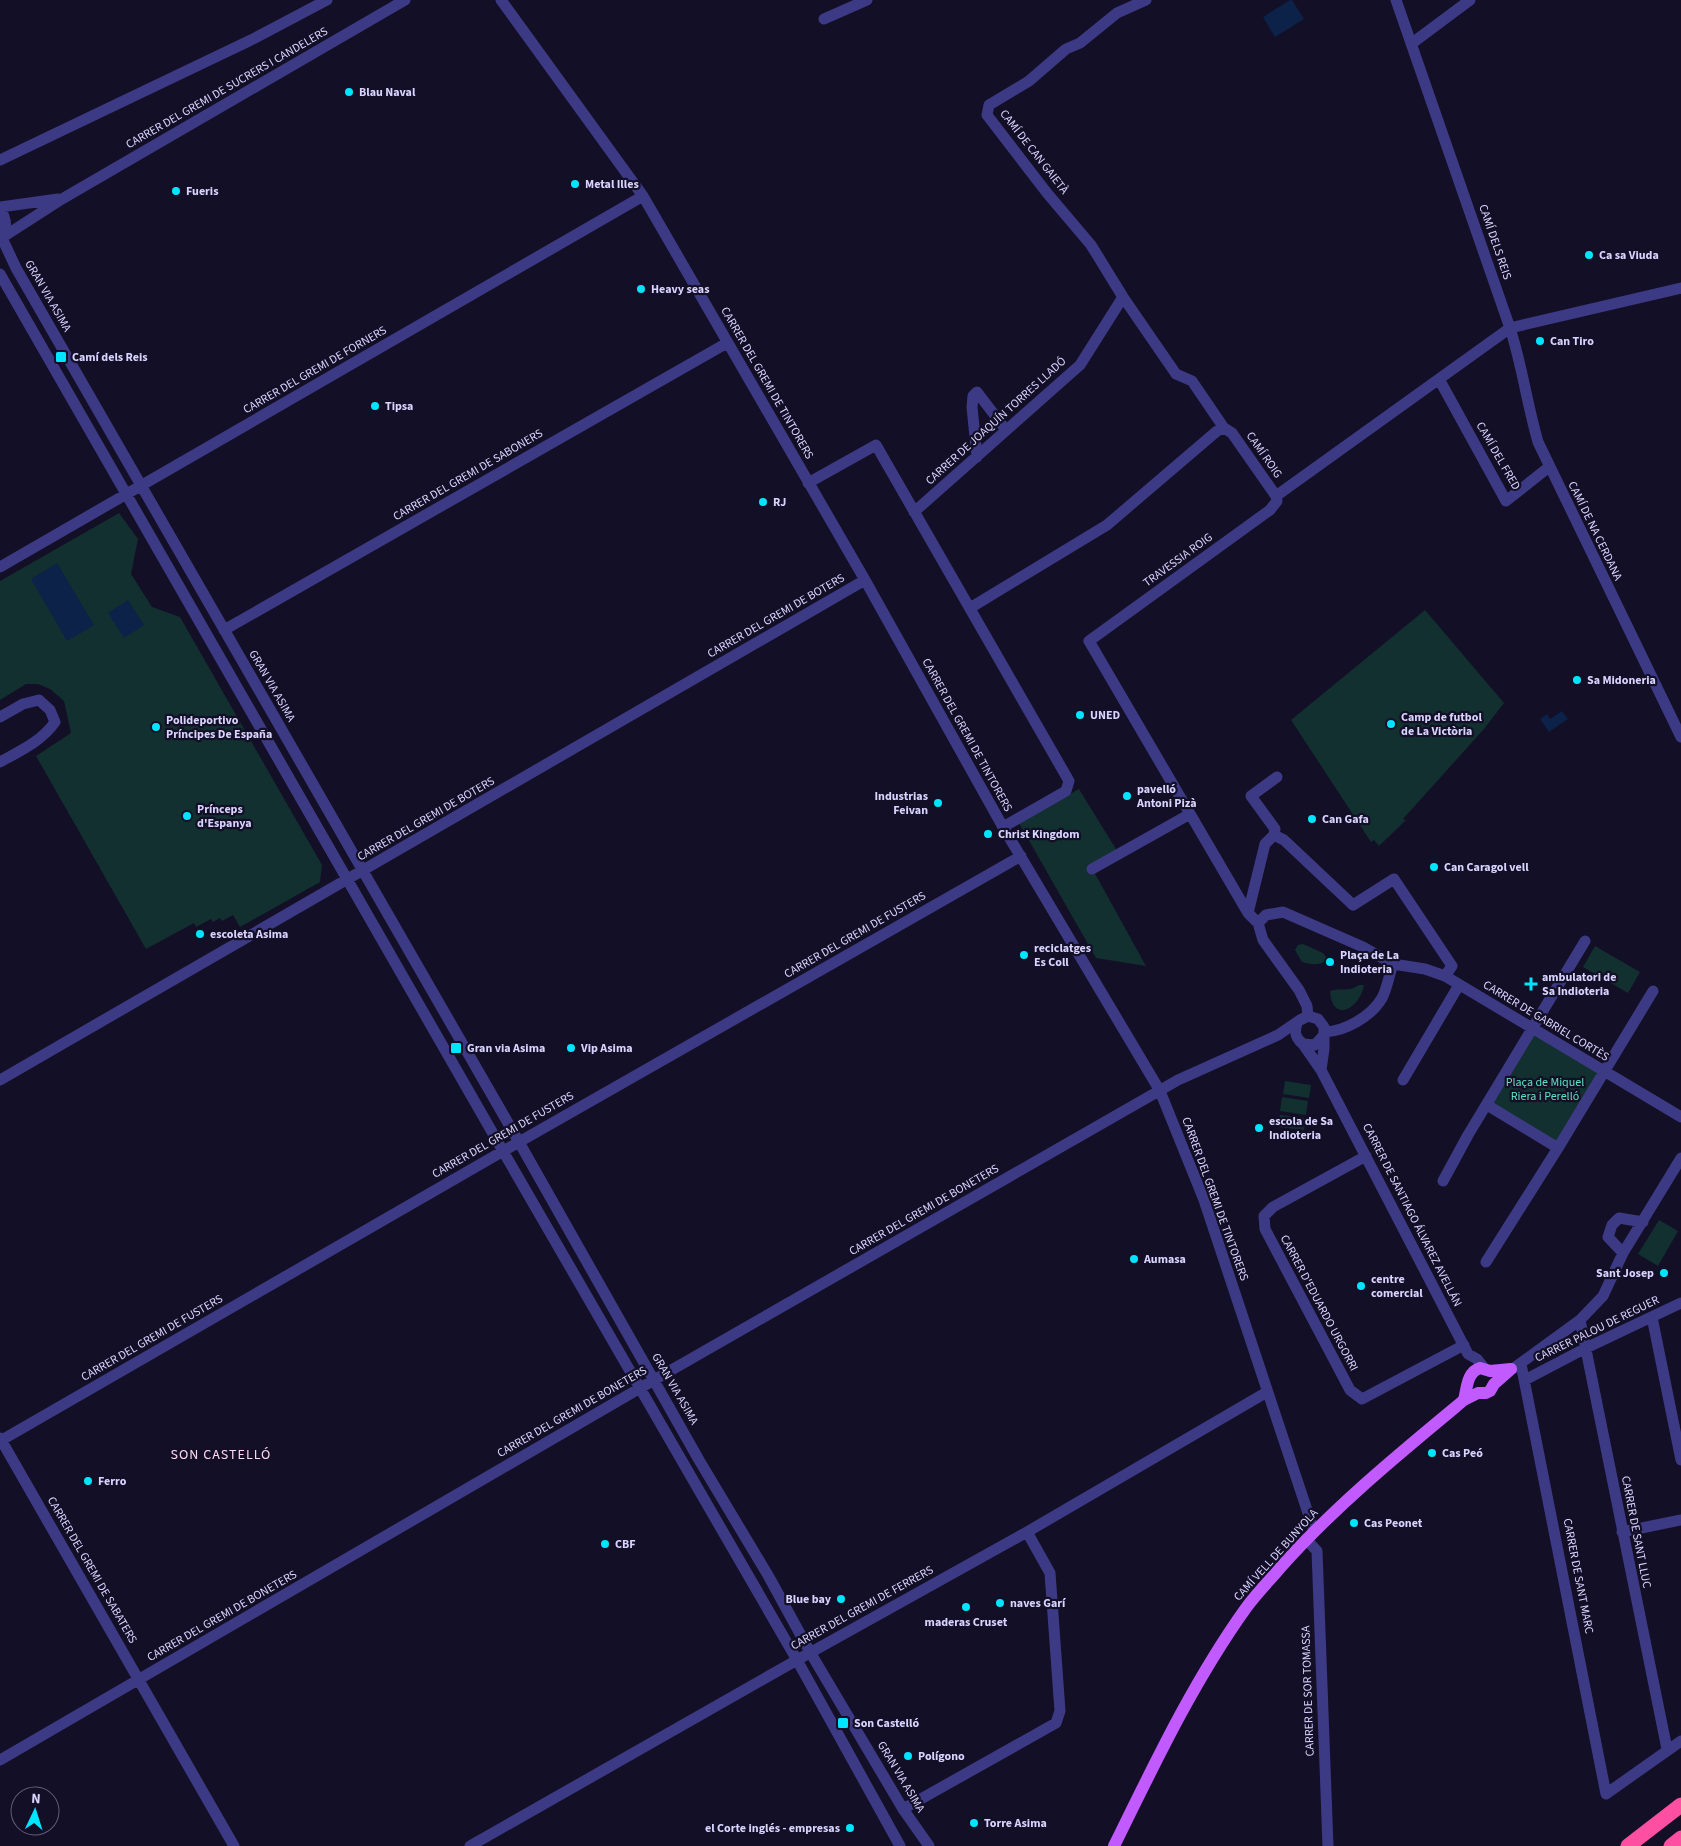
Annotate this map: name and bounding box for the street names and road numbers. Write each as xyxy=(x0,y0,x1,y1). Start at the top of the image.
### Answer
street label: CARRER DEL GREMI DE SUCRERS I CANDELERS xyxy=(123,23,331,153)
street label: CAMÍ DE CAN GAIETÀ xyxy=(996,106,1073,198)
street label: CAMÍ DELS REIS xyxy=(1474,202,1516,282)
street label: GRAN VIA ASIMA xyxy=(21,257,76,335)
street label: CARRER DEL GREMI DE TINTORERS xyxy=(716,304,818,462)
street label: CARRER DEL GREMI DE FORNERS xyxy=(240,322,390,418)
street label: CARRER DE JOAQUÍN TORRES LLADÓ xyxy=(922,353,1070,489)
street label: CAMÍ DEL FRED xyxy=(1472,419,1524,493)
street label: CARRER DEL GREMI DE SABONERS xyxy=(390,425,546,525)
street label: CAMÍ ROIG xyxy=(1242,428,1286,482)
street label: CAMÍ DE NA CERDANA xyxy=(1564,479,1627,584)
street label: TRAVESSIA ROIG xyxy=(1140,529,1216,591)
street label: CARRER DEL GREMI DE BOTERS xyxy=(704,570,848,662)
street label: GRAN VIA ASIMA xyxy=(245,647,300,725)
street label: CARRER DEL GREMI DE TINTORERS xyxy=(918,655,1016,815)
street label: CARRER DEL GREMI DE BOTERS xyxy=(354,773,498,865)
street label: CARRER DEL GREMI DE FUSTERS xyxy=(781,887,929,983)
street label: CARRER DE GABRIEL CORTÈS xyxy=(1480,977,1612,1065)
street label: CARRER DEL GREMI DE FUSTERS xyxy=(429,1087,577,1183)
street label: CARRER DEL GREMI DE TINTORERS xyxy=(1177,1115,1253,1283)
street label: CARRER DE SANTIAGO ÁLVAREZ AVELLÁN xyxy=(1358,1120,1466,1310)
street label: CARRER DEL GREMI DE BONETERS xyxy=(846,1160,1002,1260)
street label: CARRER D'EDUARDO URGORRI xyxy=(1276,1232,1362,1374)
street label: CARRER DEL GREMI DE FUSTERS xyxy=(78,1290,226,1386)
street label: CARRER PALOU DE REGUER xyxy=(1532,1291,1662,1367)
street label: GRAN VIA ASIMA xyxy=(648,1350,703,1428)
street label: CARRER DEL GREMI DE BONETERS xyxy=(494,1362,650,1462)
street label: CARRER DE SANT LLUC xyxy=(1617,1474,1655,1590)
street label: CARRER DEL GREMI DE SABATERS xyxy=(43,1493,141,1647)
street label: CAMÍ VELL DE BUNYOLA xyxy=(1230,1505,1322,1605)
street label: CARRER DE SANT MARC xyxy=(1558,1517,1598,1635)
street label: CARRER DEL GREMI DE FERRERS xyxy=(788,1562,936,1654)
street label: CARRER DEL GREMI DE BONETERS xyxy=(144,1566,300,1666)
street label: CARRER DE SOR TOMASSA xyxy=(1297,1625,1319,1757)
street label: GRAN VIA ASIMA xyxy=(873,1738,929,1816)

